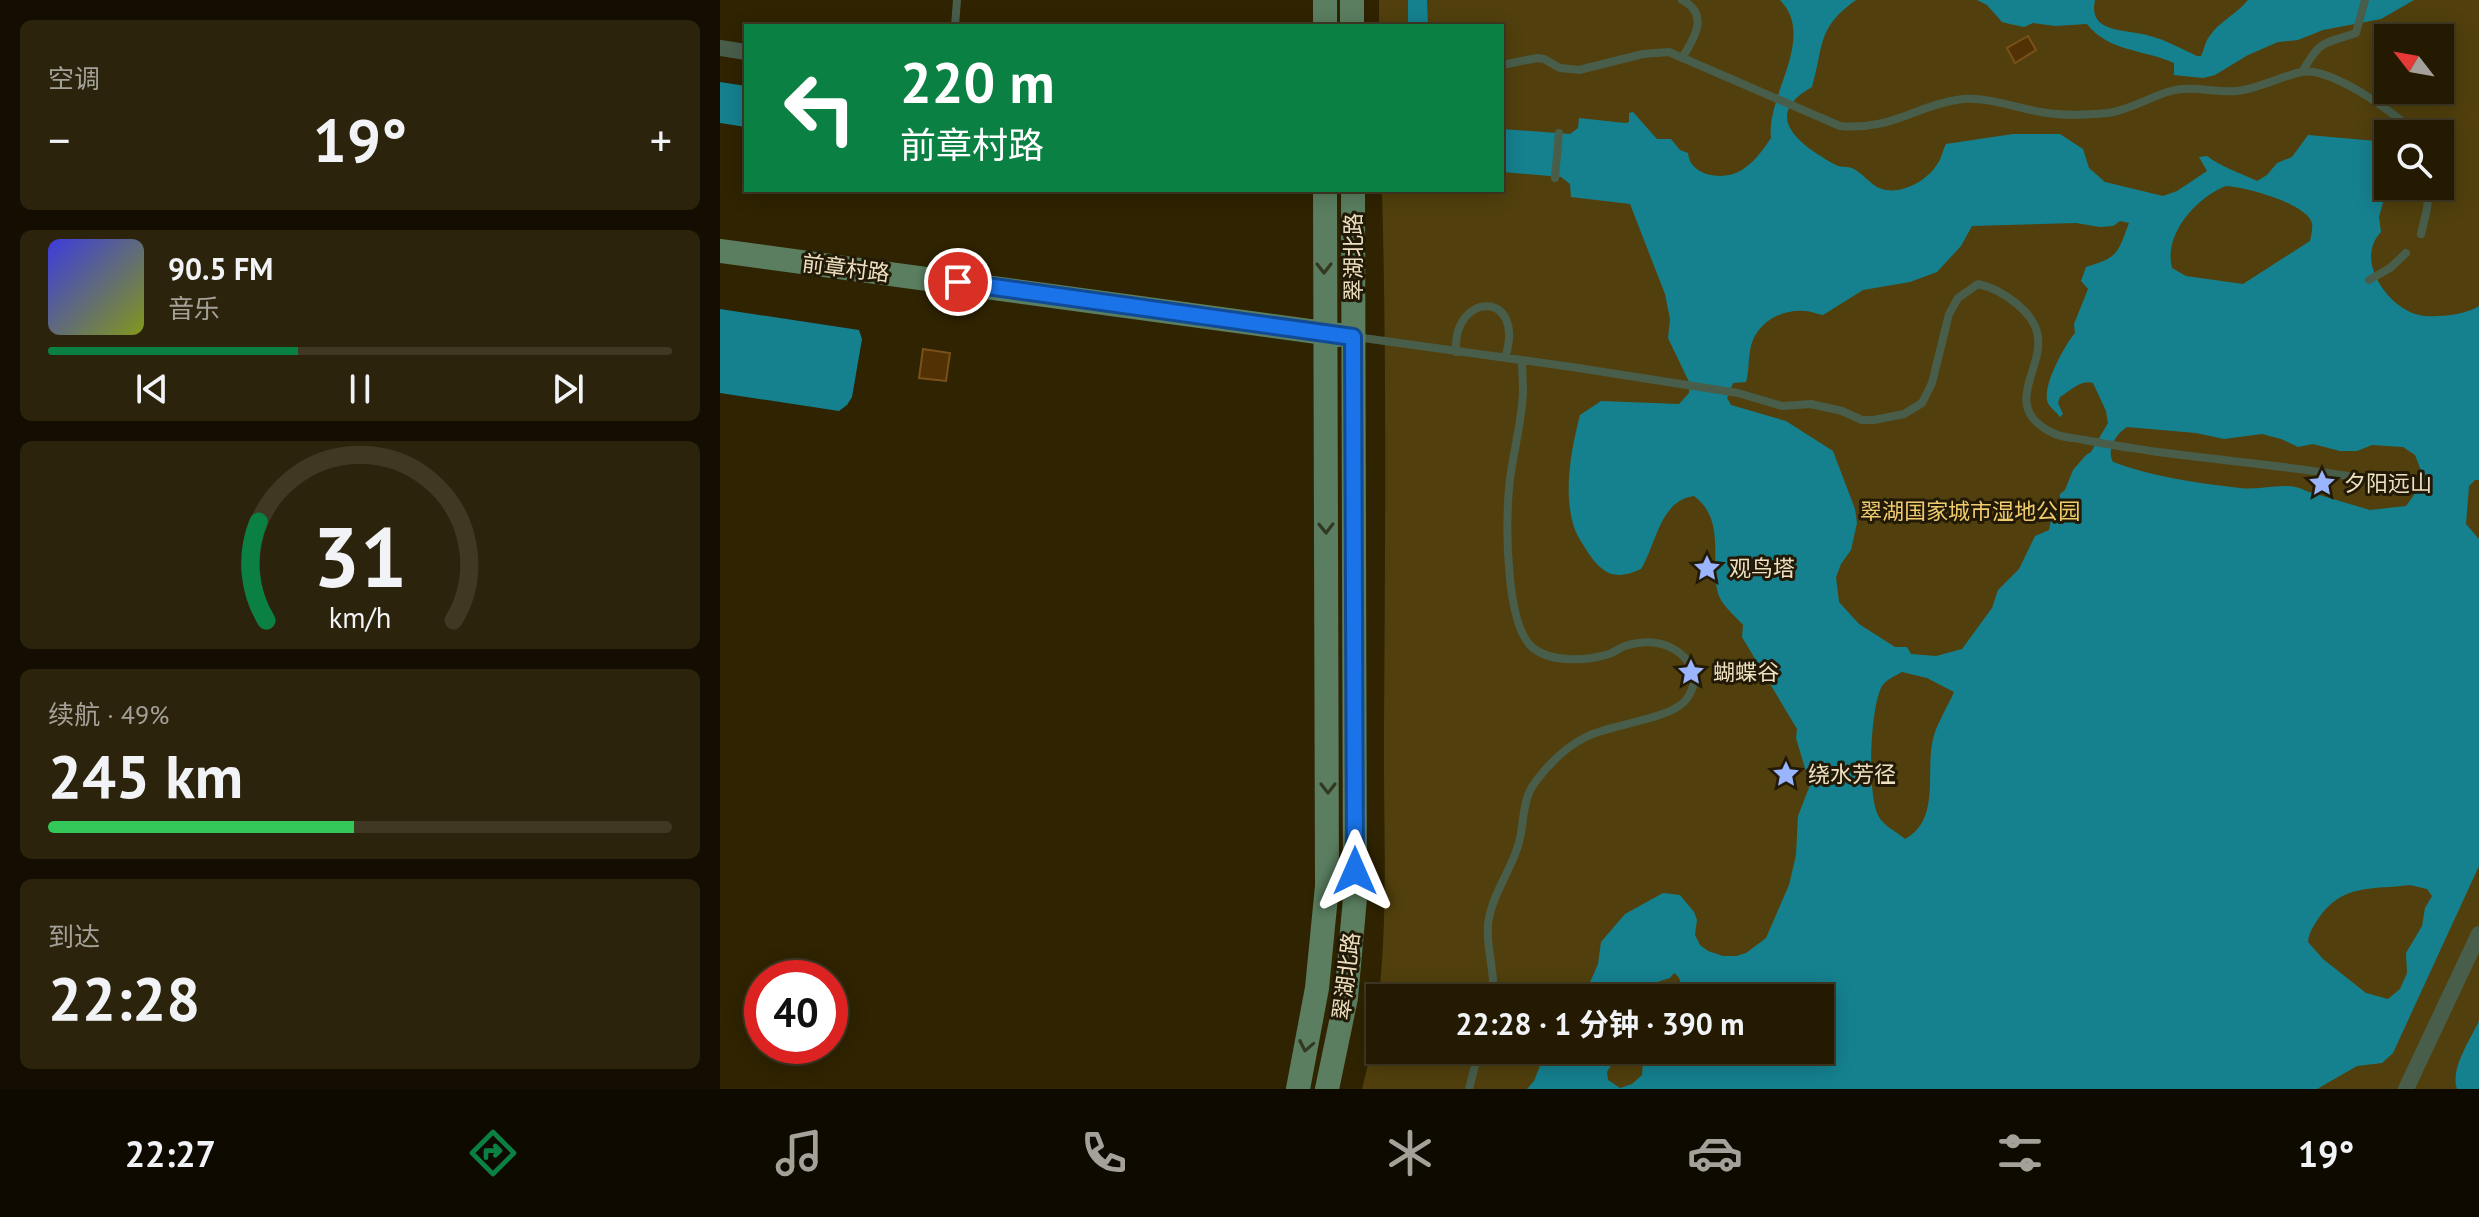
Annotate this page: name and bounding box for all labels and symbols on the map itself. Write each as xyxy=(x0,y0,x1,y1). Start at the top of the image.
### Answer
north arrow xyxy=(2374,24,2454,104)
street label: 翠湖北路 xyxy=(1339,213,1367,301)
pin xyxy=(924,248,992,316)
street label: 前章村路 xyxy=(801,249,891,287)
one-way arrow xyxy=(1316,262,1333,275)
place icon: 夕阳远山 xyxy=(2307,468,2337,498)
place label: 夕阳远山 xyxy=(2344,469,2432,497)
park label: 翠湖国家城市湿地公园 xyxy=(1860,497,2080,525)
one-way arrow xyxy=(1318,522,1335,535)
place icon: 观鸟塔 xyxy=(1692,553,1722,583)
place label: 观鸟塔 xyxy=(1729,554,1795,582)
place icon: 蝴蝶谷 xyxy=(1676,657,1706,687)
place label: 蝴蝶谷 xyxy=(1713,658,1779,686)
place icon: 绕水芳径 xyxy=(1771,759,1801,789)
place label: 绕水芳径 xyxy=(1808,760,1896,788)
one-way arrow xyxy=(1319,782,1337,795)
position arrow xyxy=(1313,829,1397,913)
street label: 翠湖北路 xyxy=(1327,931,1365,1021)
speed limit sign: 40 xyxy=(744,960,848,1064)
one-way arrow xyxy=(1299,1040,1316,1053)

